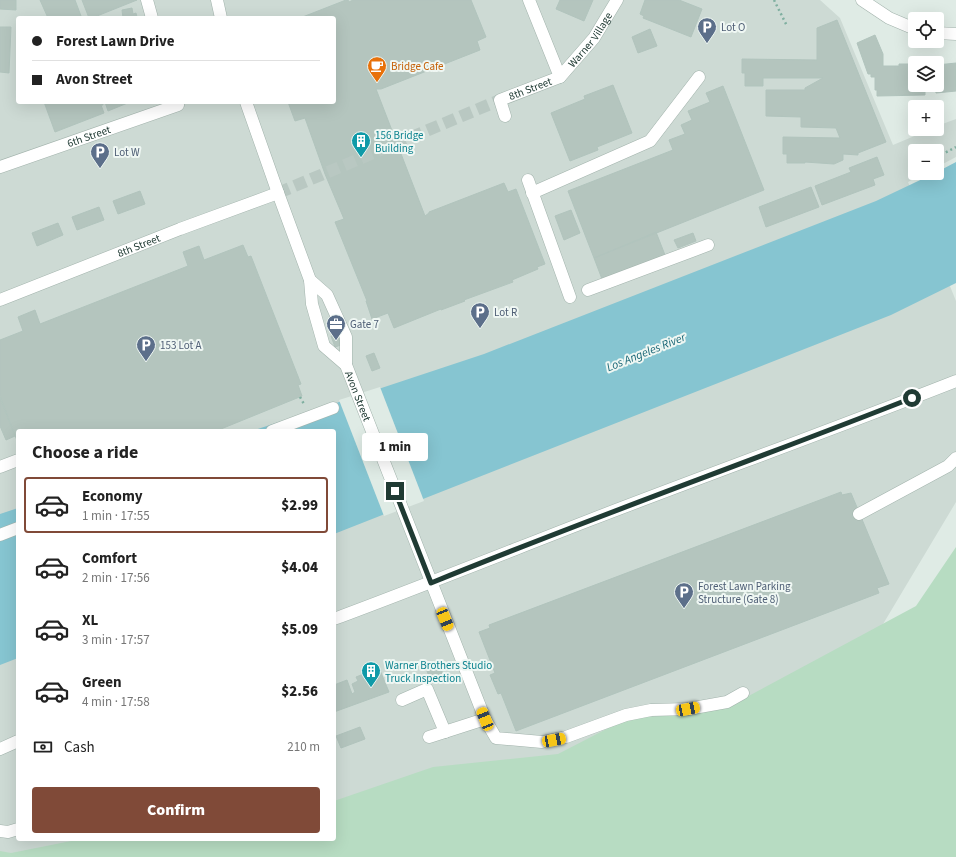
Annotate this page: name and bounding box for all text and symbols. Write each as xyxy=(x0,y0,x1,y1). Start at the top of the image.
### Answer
street label: Warner Village xyxy=(565,9,616,71)
map controls xyxy=(908,12,944,180)
button: locate xyxy=(908,12,944,48)
parking icon: Lot O xyxy=(696,16,718,44)
place label: Lot O xyxy=(721,20,745,35)
text: Forest Lawn Drive xyxy=(56,31,175,52)
cafe icon: Bridge Cafe xyxy=(366,55,388,83)
button: layers xyxy=(908,56,944,92)
place label: Bridge Cafe xyxy=(391,59,444,74)
text: Avon Street xyxy=(56,69,133,90)
street label: 8th Street xyxy=(507,74,554,104)
button: + xyxy=(908,100,944,136)
street label: 6th Street xyxy=(65,122,113,151)
place label: 156 Bridge Building xyxy=(375,128,424,156)
building icon: 156 Bridge Building xyxy=(350,130,372,158)
parking icon: Lot W xyxy=(89,141,111,169)
button: − xyxy=(908,144,944,180)
place label: Lot W xyxy=(114,145,140,160)
street label: 8th Street xyxy=(115,230,163,261)
parking icon: Lot R xyxy=(469,301,491,329)
place label: Lot R xyxy=(494,305,517,320)
office icon: Gate 7 xyxy=(325,313,347,341)
place label: Gate 7 xyxy=(350,317,379,332)
water label: Los Angeles River xyxy=(604,329,689,376)
parking icon: 153 Lot A xyxy=(135,334,157,362)
place label: 153 Lot A xyxy=(160,338,202,353)
street label: Avon Street xyxy=(341,369,374,424)
route start xyxy=(903,389,921,407)
callout: 1 min xyxy=(362,433,428,461)
text: 1 min xyxy=(379,438,411,456)
text: Choose a ride xyxy=(32,440,138,465)
route end xyxy=(386,482,404,500)
text: Economy xyxy=(82,486,143,507)
icon: car xyxy=(34,487,70,523)
text: $2.99 xyxy=(281,495,318,516)
text: 1 min · 17:55 xyxy=(82,507,150,525)
text: Comfort xyxy=(82,548,137,569)
icon: car xyxy=(34,549,70,585)
text: $4.04 xyxy=(281,557,318,578)
text: 2 min · 17:56 xyxy=(82,569,150,587)
place label: Forest Lawn Parking Structure (Gate 8) xyxy=(698,579,791,607)
parking icon: Forest Lawn Parking Structure (Gate 8) xyxy=(673,581,695,609)
car xyxy=(435,606,455,632)
text: XL xyxy=(82,610,98,631)
icon: car xyxy=(34,611,70,647)
text: $5.09 xyxy=(281,619,318,640)
text: 3 min · 17:57 xyxy=(82,631,150,649)
place label: Warner Brothers Studio Truck Inspection xyxy=(385,658,492,686)
building icon: Warner Brothers Studio Truck Inspection xyxy=(360,660,382,688)
text: Green xyxy=(82,672,122,693)
icon: car xyxy=(34,673,70,709)
text: $2.56 xyxy=(281,681,318,702)
text: 4 min · 17:58 xyxy=(82,693,150,711)
car xyxy=(675,701,701,717)
car xyxy=(475,706,495,732)
car xyxy=(541,732,567,748)
icon: cash xyxy=(32,736,54,758)
text: Cash xyxy=(64,737,95,758)
text: 210 m xyxy=(287,738,320,756)
button: Confirm xyxy=(32,787,320,833)

